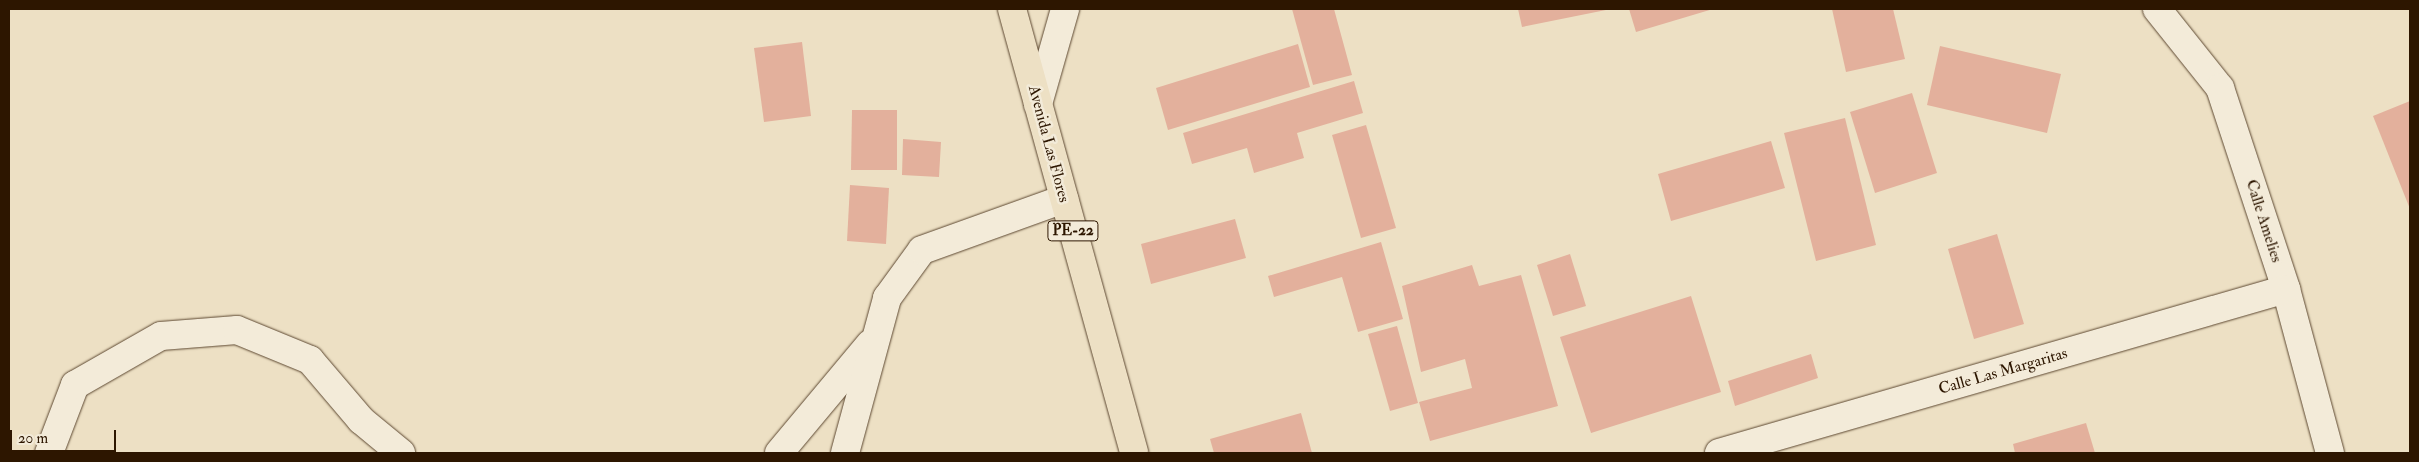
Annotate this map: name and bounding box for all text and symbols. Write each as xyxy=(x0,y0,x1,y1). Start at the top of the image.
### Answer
street label: Avenida Las Flores xyxy=(1024,83,1074,205)
street label: Calle Amelies xyxy=(2242,177,2286,265)
road number: PE-22 xyxy=(1047,218,1099,244)
street label: Calle Las Margaritas xyxy=(1936,343,2070,399)
scale bar xyxy=(12,420,119,452)
text: 20 m xyxy=(18,429,48,448)

